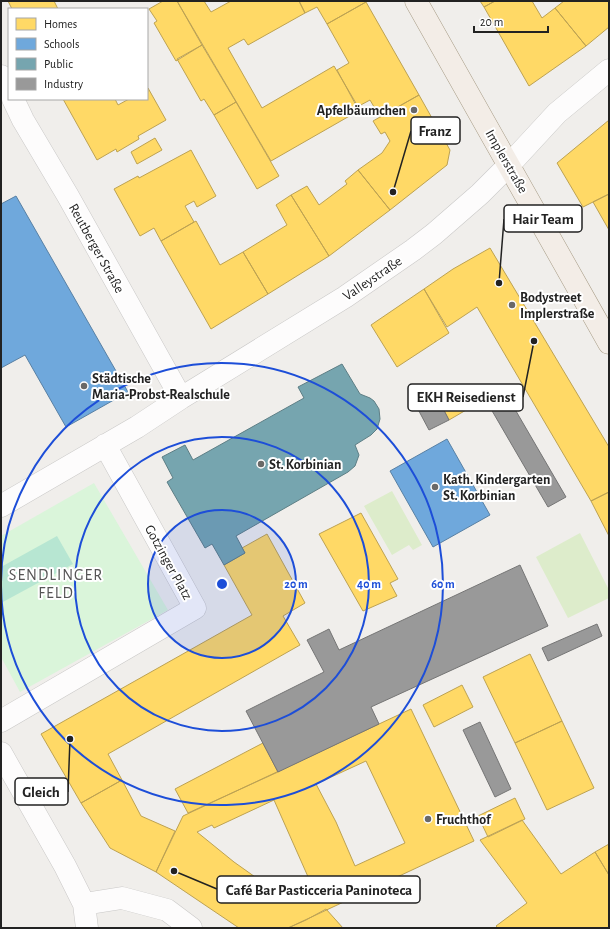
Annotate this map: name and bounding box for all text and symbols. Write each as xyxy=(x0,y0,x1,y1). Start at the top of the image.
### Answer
legend xyxy=(8,8,148,100)
scale bar xyxy=(474,8,548,34)
text: 20 m xyxy=(480,16,503,28)
text: Homes xyxy=(44,18,77,30)
text: Schools xyxy=(44,38,79,50)
text: Public xyxy=(44,58,73,70)
text: Industry xyxy=(44,78,83,91)
place label: Apfelbäumchen xyxy=(317,104,406,118)
marker: Apfelbäumchen xyxy=(409,105,419,115)
callout: Franz xyxy=(411,117,460,144)
text: Franz xyxy=(419,124,451,139)
street label: Implerstraße xyxy=(482,127,530,196)
street label: Reutberger Straße xyxy=(66,201,126,296)
callout: Hair Team xyxy=(504,205,582,232)
text: Hair Team xyxy=(512,212,574,227)
street label: Valleystraße xyxy=(341,254,405,304)
place label: Bodystreet Implerstraße xyxy=(520,291,595,321)
marker: Bodystreet Implerstraße xyxy=(507,300,517,310)
place label: Städtische Maria-Probst-Realschule xyxy=(92,372,230,402)
marker: Städtische Maria-Probst-Realschule xyxy=(79,381,89,391)
callout: EKH Reisedienst xyxy=(408,384,523,411)
text: EKH Reisedienst xyxy=(417,390,515,405)
place label: St. Korbinian xyxy=(269,458,341,472)
marker: St. Korbinian xyxy=(256,459,266,469)
place label: Kath. Kindergarten St. Korbinian xyxy=(443,473,550,503)
marker: Kath. Kindergarten St. Korbinian xyxy=(430,482,440,492)
street label: Gotzinger Platz xyxy=(142,523,195,603)
district label: SENDLINGER FELD xyxy=(9,567,103,601)
centre of rings xyxy=(215,577,229,591)
text: 20 m xyxy=(284,578,308,590)
text: 40 m xyxy=(357,578,381,590)
text: 60 m xyxy=(431,578,455,590)
callout: Gleich xyxy=(15,778,68,805)
text: Gleich xyxy=(22,785,60,800)
place label: Fruchthof xyxy=(436,813,492,827)
marker: Fruchthof xyxy=(423,814,433,824)
callout: Café Bar Pasticceria Paninoteca xyxy=(217,876,420,903)
text: Café Bar Pasticceria Paninoteca xyxy=(226,883,412,898)

